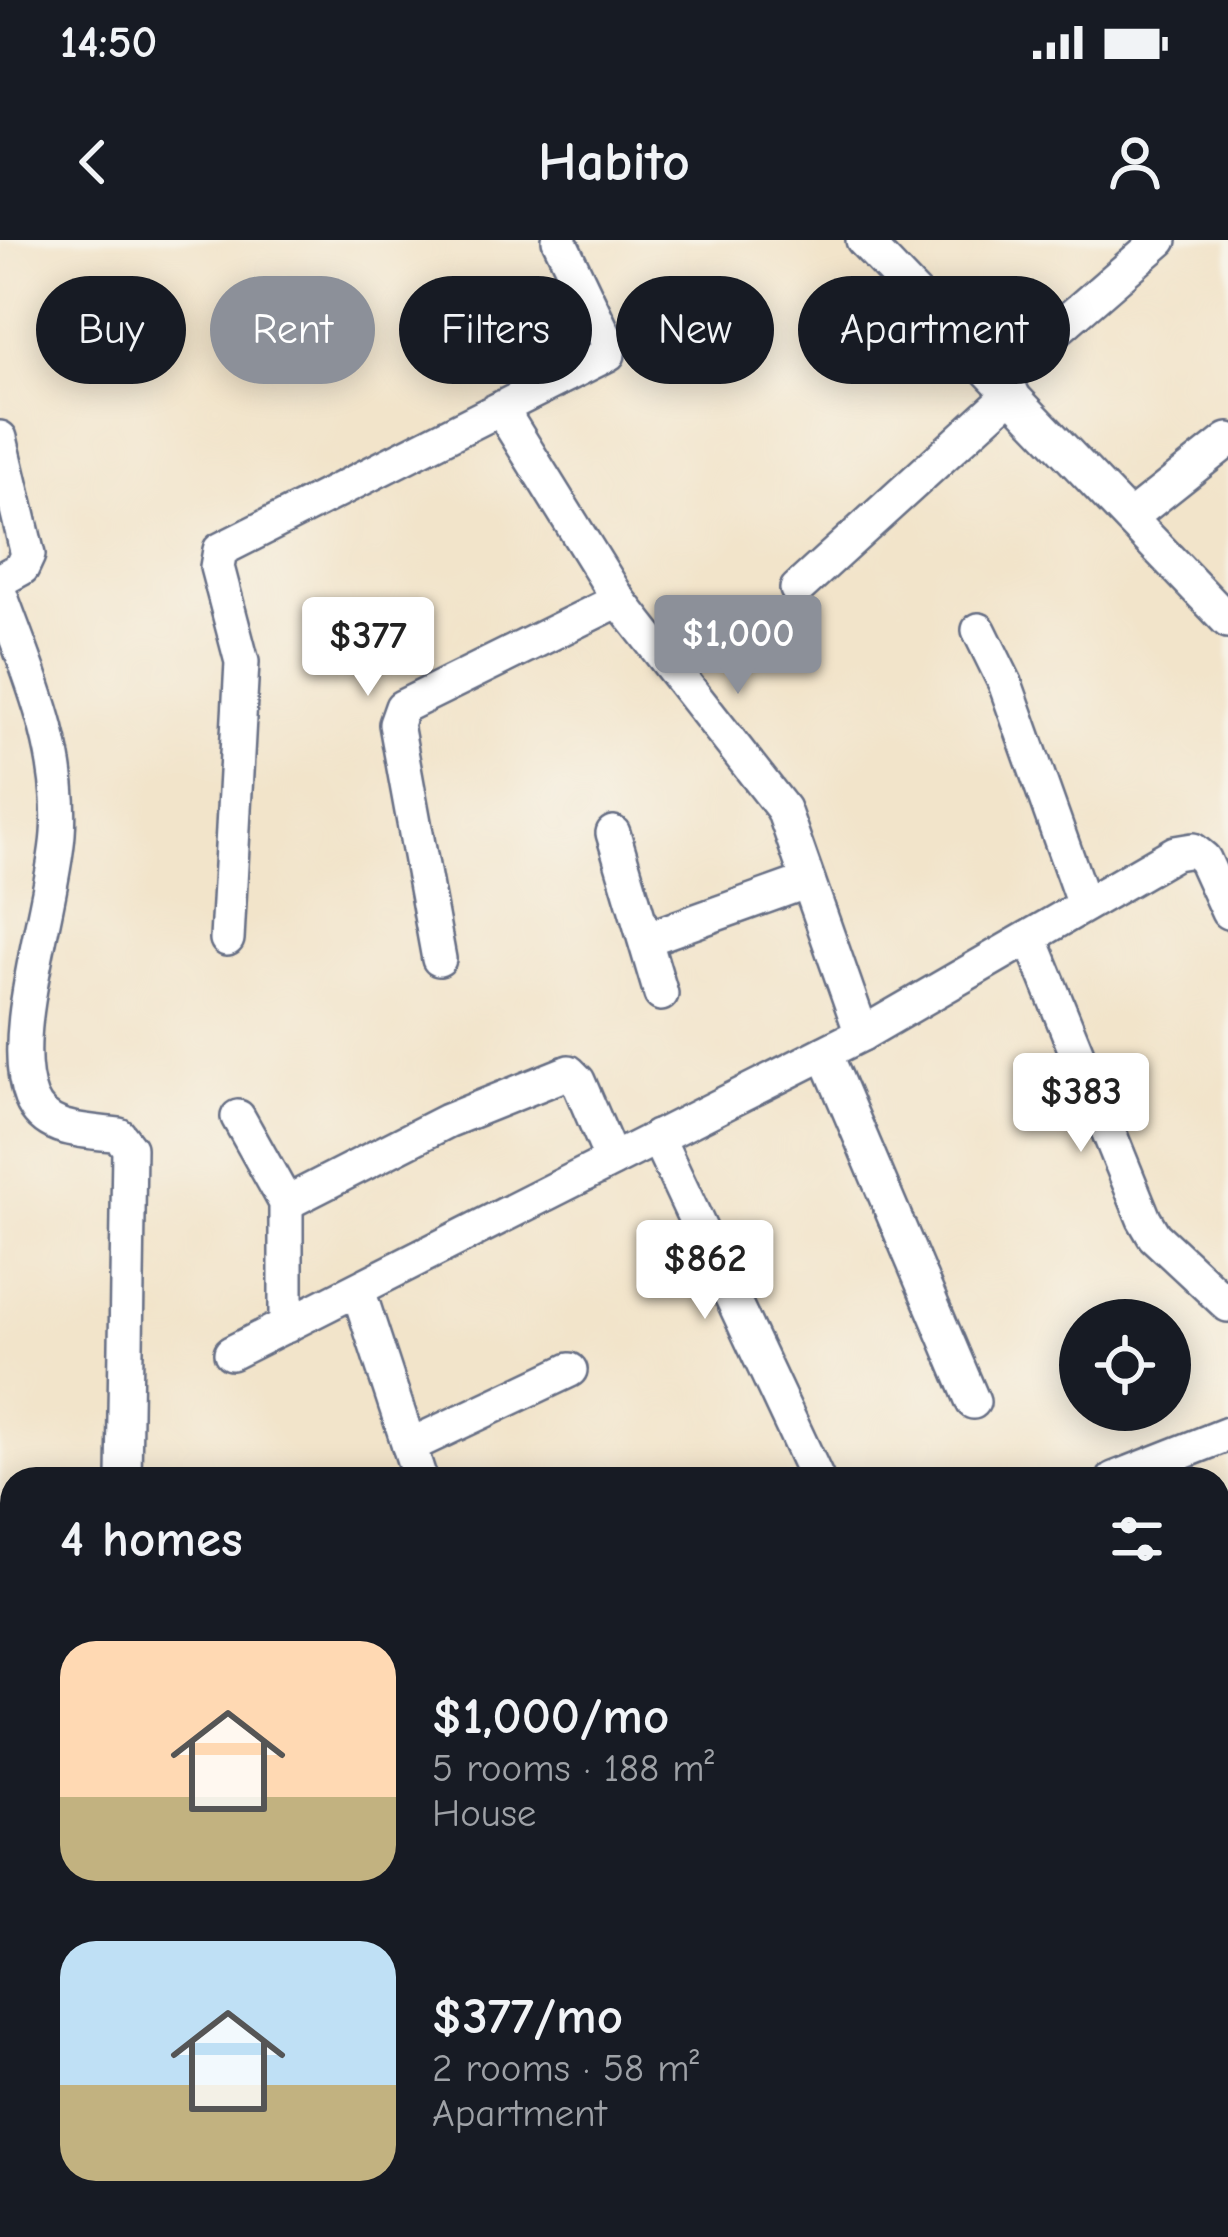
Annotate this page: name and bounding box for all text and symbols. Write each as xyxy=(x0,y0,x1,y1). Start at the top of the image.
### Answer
text: 14:50 xyxy=(60,16,157,68)
icon: back xyxy=(60,129,126,195)
icon: person xyxy=(1102,129,1168,195)
text: Habito xyxy=(538,131,690,194)
chip: Buy xyxy=(36,276,186,384)
chip: Rent xyxy=(210,276,375,384)
chip: Filters xyxy=(399,276,592,384)
chip: New xyxy=(616,276,774,384)
chip: Apartment xyxy=(798,276,1070,384)
pin: $1,000 xyxy=(640,595,836,697)
pin: $377 xyxy=(297,597,439,699)
text: $1,000 xyxy=(681,611,795,656)
text: $377 xyxy=(329,613,407,658)
pin: $383 xyxy=(1010,1053,1152,1155)
text: $383 xyxy=(1040,1069,1122,1114)
pin: $862 xyxy=(634,1220,776,1322)
text: $862 xyxy=(663,1236,747,1281)
map controls xyxy=(1059,1299,1191,1431)
button: locate xyxy=(1059,1299,1191,1431)
icon: filters xyxy=(1104,1506,1170,1572)
text: 4 homes xyxy=(60,1510,243,1569)
text: $1,000/mo xyxy=(432,1687,669,1746)
icon: home xyxy=(156,1689,300,1833)
text: 5 rooms · 188 m² xyxy=(432,1746,714,1791)
text: House xyxy=(432,1791,536,1836)
text: $377/mo xyxy=(432,1987,623,2046)
icon: home xyxy=(156,1989,300,2133)
text: 2 rooms · 58 m² xyxy=(432,2046,699,2091)
text: Apartment xyxy=(432,2091,607,2136)

